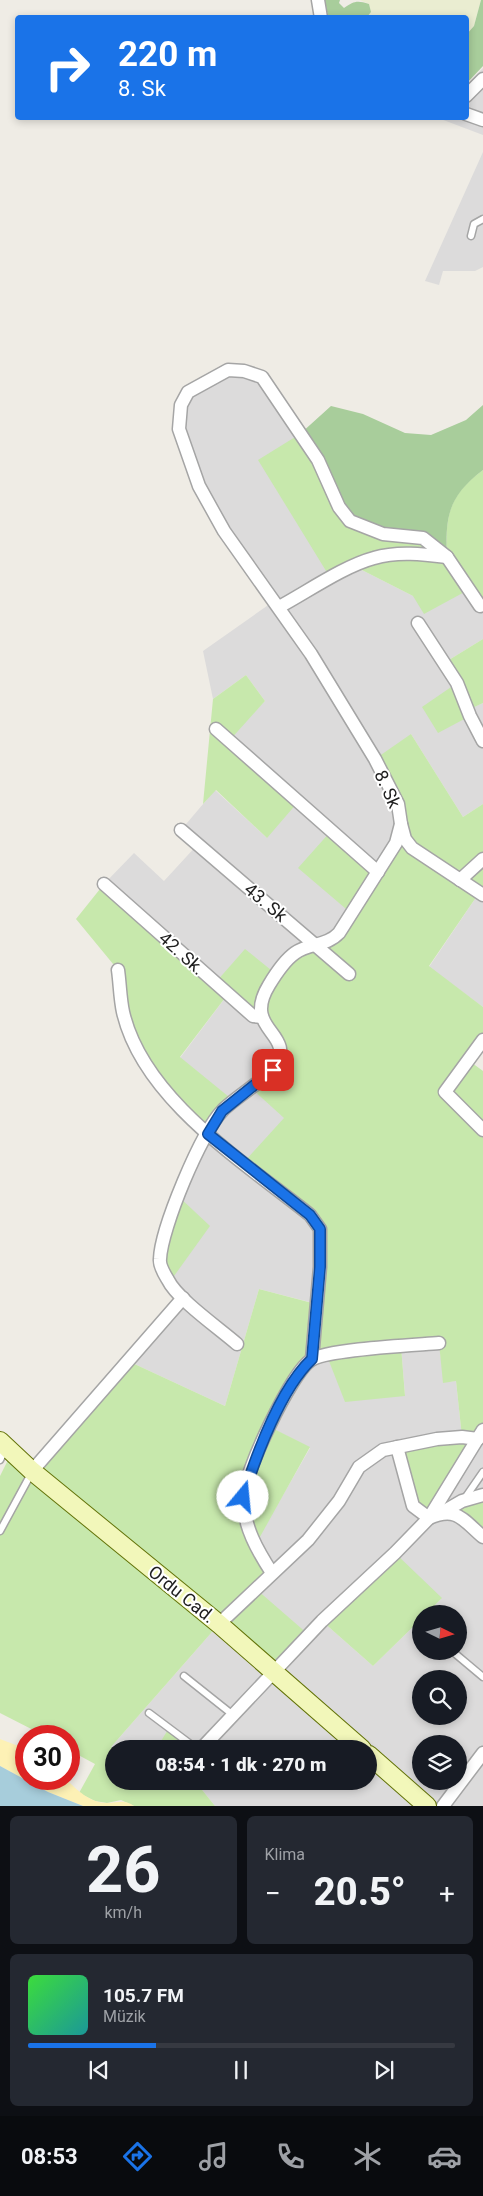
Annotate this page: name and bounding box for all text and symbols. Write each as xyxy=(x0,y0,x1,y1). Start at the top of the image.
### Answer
text: 220 m xyxy=(118,34,217,75)
icon: right xyxy=(35,35,100,100)
text: 8. Sk xyxy=(118,76,166,101)
street label: 8. Sk xyxy=(370,767,406,812)
street label: 43. Sk xyxy=(240,878,292,926)
street label: 42. Sk. xyxy=(155,927,209,979)
pin xyxy=(252,1049,294,1091)
icon: arrive xyxy=(259,1056,287,1084)
position arrow xyxy=(216,1470,268,1522)
street label: Ordu Cad. xyxy=(145,1561,219,1627)
north arrow xyxy=(412,1605,468,1660)
map controls xyxy=(412,1605,467,1790)
button: search xyxy=(412,1670,467,1725)
speed limit sign: 30 xyxy=(15,1725,80,1790)
button: layers xyxy=(412,1735,467,1790)
text: 08:54 · 1 dk · 270 m xyxy=(156,1753,326,1776)
text: 26 xyxy=(86,1832,161,1908)
text: Klima xyxy=(265,1845,305,1864)
text: 20.5° xyxy=(314,1870,406,1914)
text: − xyxy=(265,1877,281,1910)
text: + xyxy=(439,1877,455,1910)
text: km/h xyxy=(104,1903,142,1922)
text: 105.7 FM xyxy=(103,1984,184,2007)
text: Müzik xyxy=(103,2007,146,2026)
icon: previous xyxy=(85,2056,113,2084)
icon: pause xyxy=(227,2056,255,2084)
icon: next xyxy=(370,2056,398,2084)
icon: directions xyxy=(120,2139,155,2174)
icon: music xyxy=(196,2139,231,2174)
icon: phone xyxy=(273,2139,308,2174)
icon: climate xyxy=(350,2139,385,2174)
icon: car xyxy=(427,2139,462,2174)
text: 08:53 xyxy=(21,2144,78,2169)

